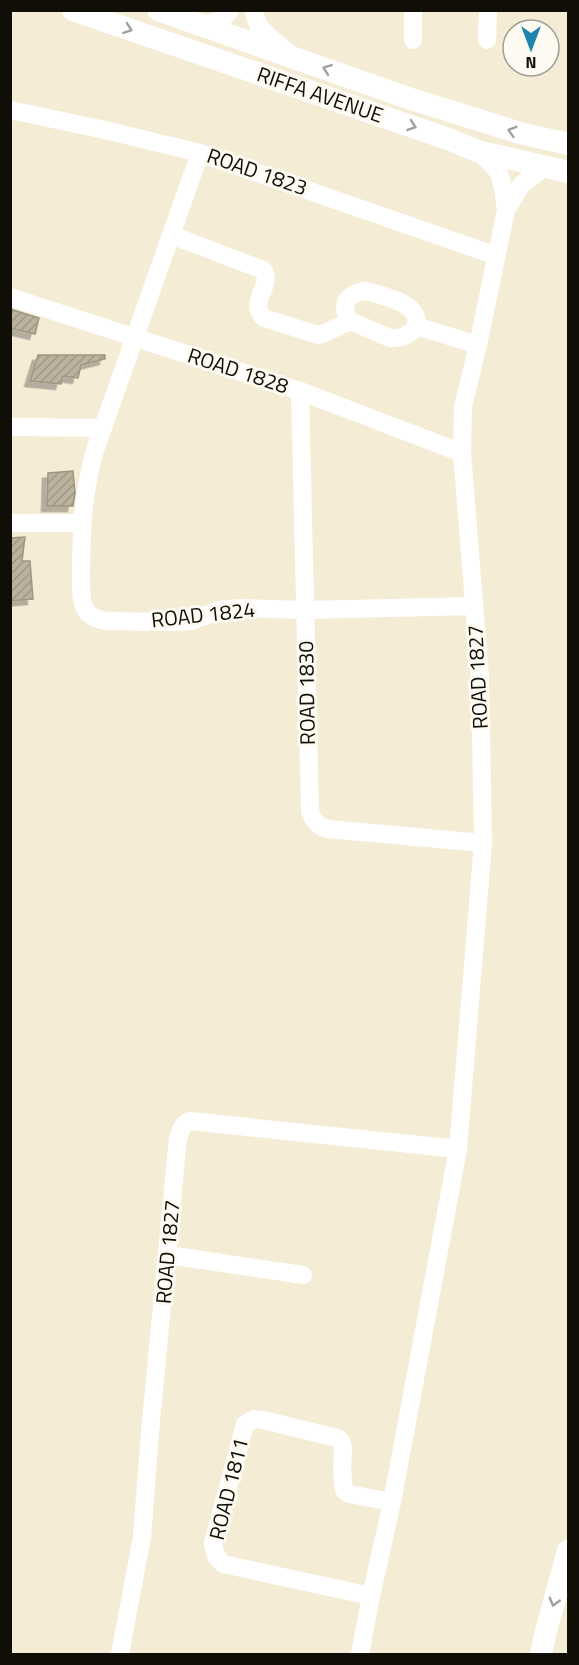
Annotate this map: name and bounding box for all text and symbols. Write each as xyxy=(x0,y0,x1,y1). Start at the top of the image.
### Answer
north arrow xyxy=(501,18,561,78)
one-way arrow xyxy=(122,22,133,35)
text: N xyxy=(525,51,537,75)
street label: RIFFA AVENUE xyxy=(253,57,388,131)
one-way arrow xyxy=(322,64,333,76)
one-way arrow xyxy=(406,119,417,132)
one-way arrow xyxy=(507,126,518,138)
street label: ROAD 1823 xyxy=(203,139,312,203)
street label: ROAD 1828 xyxy=(184,339,293,401)
street label: ROAD 1824 xyxy=(149,593,256,635)
street label: ROAD 1827 xyxy=(458,624,496,730)
street label: ROAD 1830 xyxy=(289,641,323,745)
street label: ROAD 1827 xyxy=(147,1199,187,1305)
street label: ROAD 1811 xyxy=(200,1434,256,1543)
one-way arrow xyxy=(549,1596,561,1607)

